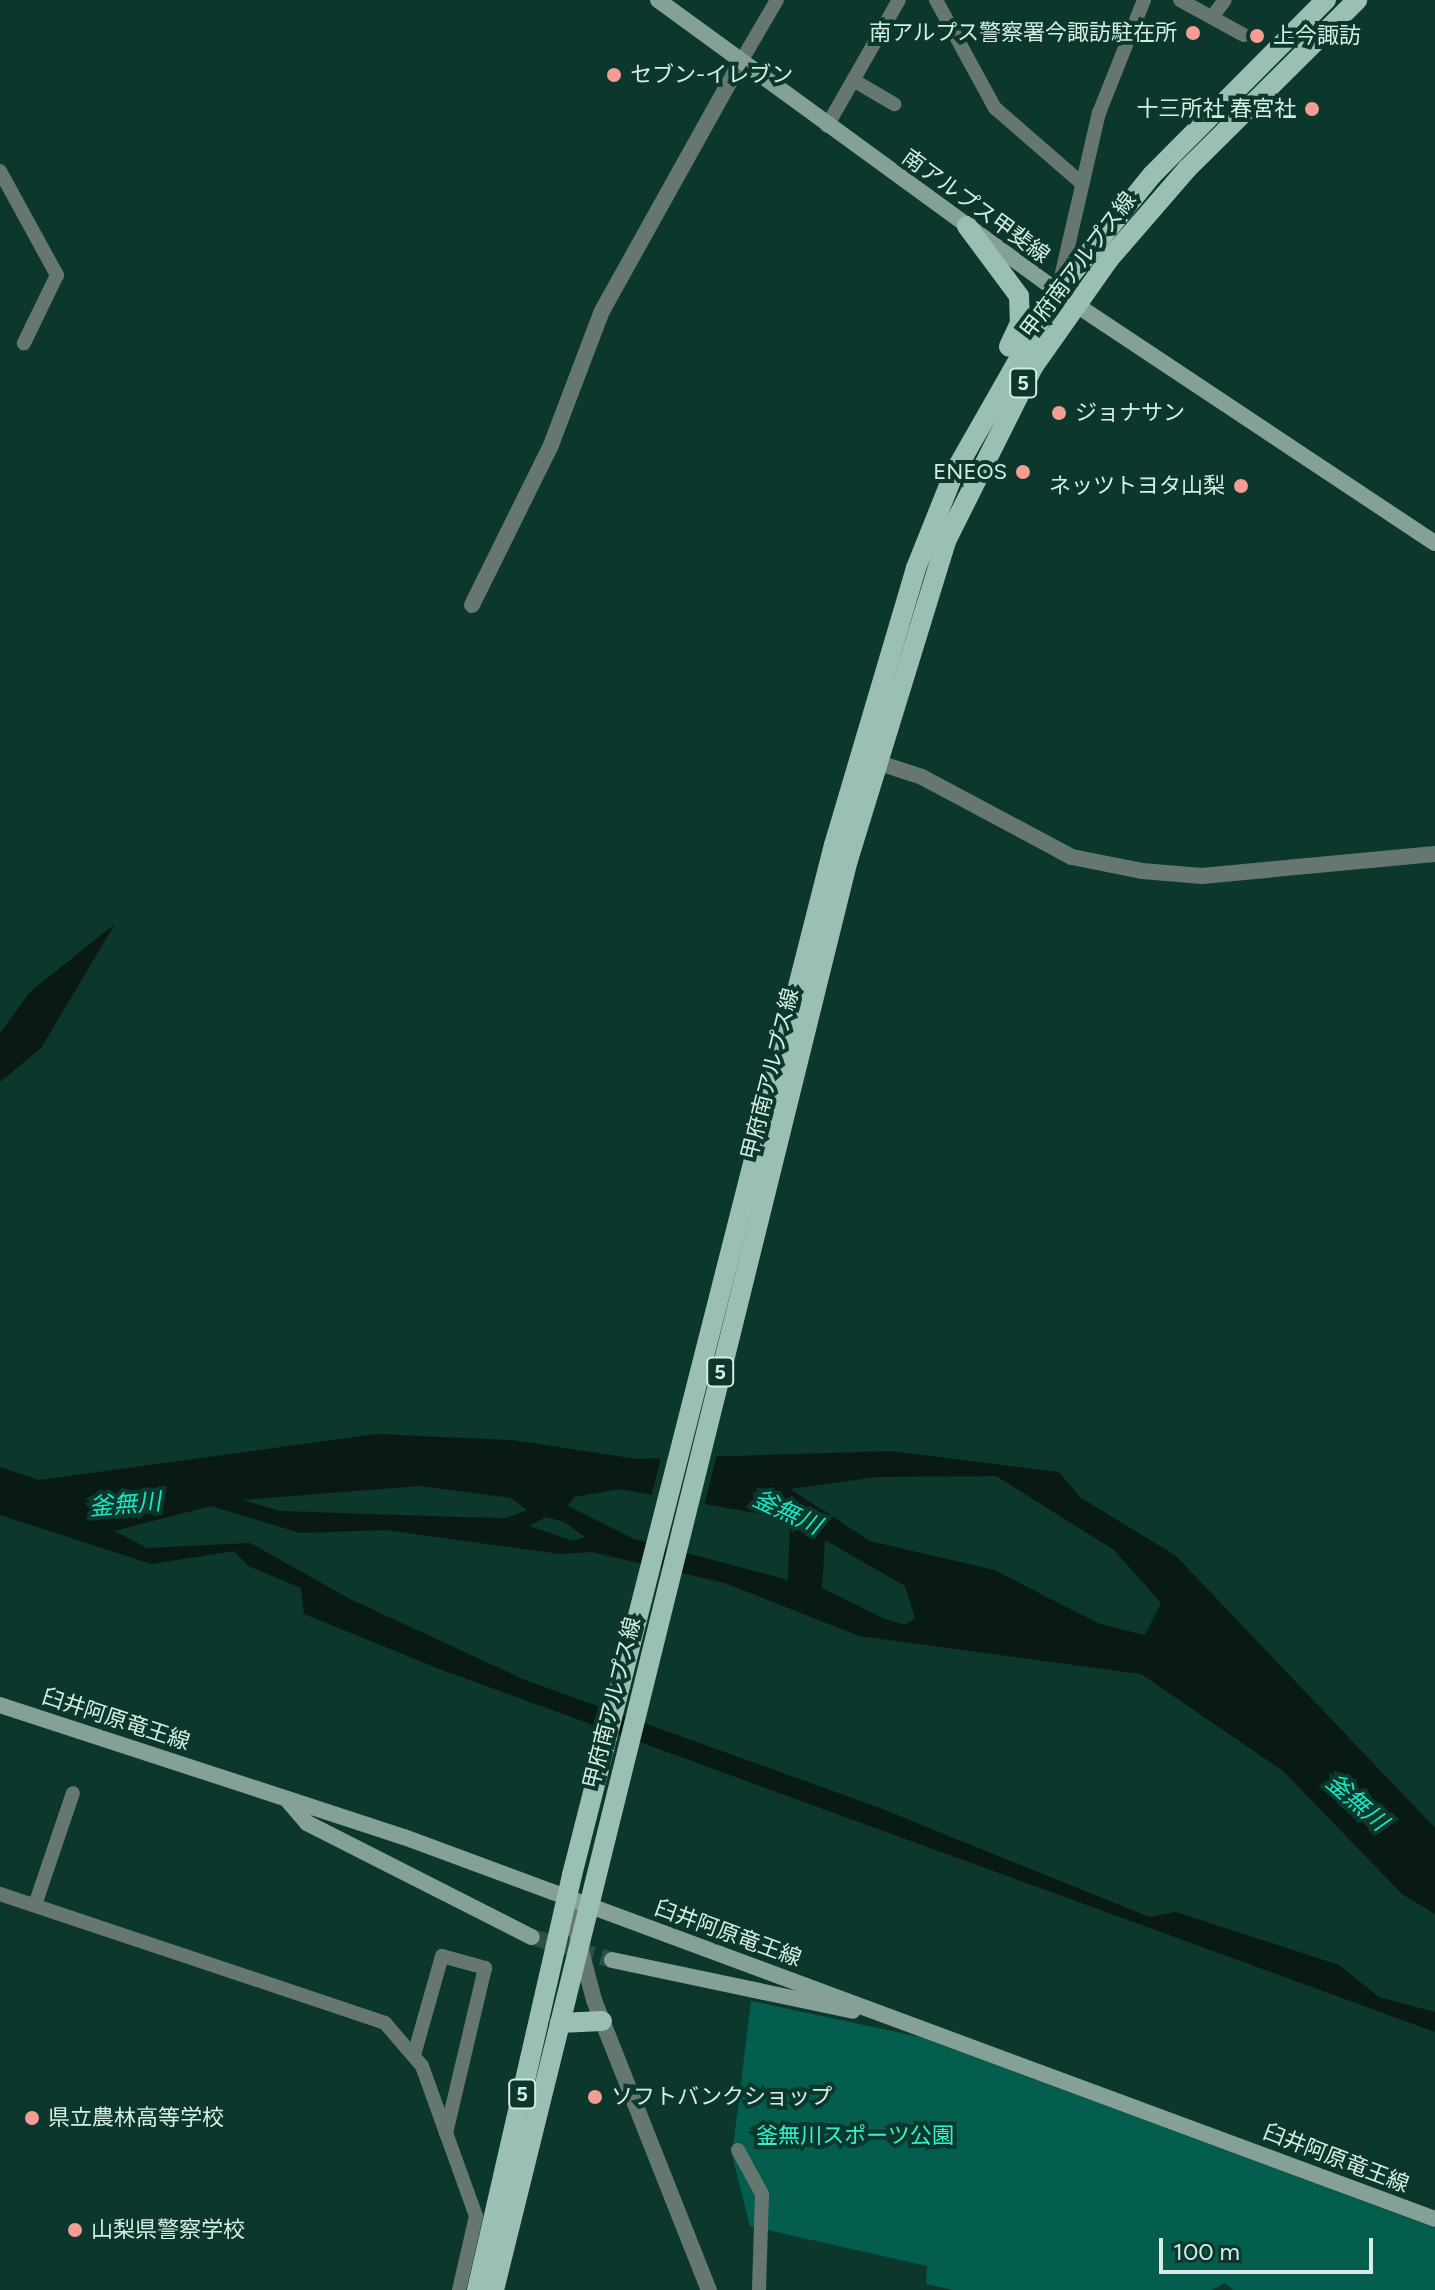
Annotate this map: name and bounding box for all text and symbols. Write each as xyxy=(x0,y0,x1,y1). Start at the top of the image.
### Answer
place label: 南アルプス警察署今諏訪駐在所 xyxy=(869,20,1177,46)
place label: 上今諏訪 xyxy=(1273,23,1361,49)
marker: 南アルプス警察署今諏訪駐在所 xyxy=(1184,24,1202,42)
marker: 上今諏訪 xyxy=(1248,27,1266,45)
place label: セブン-イレブン xyxy=(630,62,793,88)
marker: セブン-イレブン xyxy=(605,66,623,84)
place label: 十三所社 春宮社 xyxy=(1137,96,1296,122)
marker: 十三所社 春宮社 xyxy=(1303,100,1321,118)
street label: 南アルプス甲斐線 xyxy=(897,144,1055,268)
street label: 甲府南アルプス線 xyxy=(1014,187,1142,343)
road number: 5 xyxy=(1009,367,1037,399)
place label: ジョナサン xyxy=(1075,400,1185,426)
marker: ジョナサン xyxy=(1050,404,1068,422)
place label: ENEOS xyxy=(933,459,1007,485)
marker: ENEOS xyxy=(1014,463,1032,481)
place label: ネッツトヨタ山梨 xyxy=(1049,473,1225,499)
marker: ネッツトヨタ山梨 xyxy=(1232,477,1250,495)
street label: 甲府南アルプス線 xyxy=(736,985,804,1163)
road number: 5 xyxy=(706,1356,734,1388)
water label: 釜無川 xyxy=(748,1484,826,1540)
water label: 釜無川 xyxy=(88,1487,162,1521)
street label: 甲府南アルプス線 xyxy=(578,1614,646,1792)
street label: 臼井阿原竜王線 xyxy=(39,1683,193,1755)
water label: 釜無川 xyxy=(1320,1768,1394,1836)
street label: 臼井阿原竜王線 xyxy=(651,1894,805,1972)
road number: 5 xyxy=(508,2078,536,2110)
place label: ソフトバンクショップ xyxy=(611,2084,831,2110)
marker: ソフトバンクショップ xyxy=(586,2088,604,2106)
place label: 県立農林高等学校 xyxy=(48,2105,224,2131)
marker: 県立農林高等学校 xyxy=(23,2109,41,2127)
street label: 臼井阿原竜王線 xyxy=(1259,2118,1413,2198)
park label: 釜無川スポーツ公園 xyxy=(756,2123,954,2149)
place label: 山梨県警察学校 xyxy=(91,2217,245,2243)
marker: 山梨県警察学校 xyxy=(66,2221,84,2239)
scale bar xyxy=(1163,2222,1377,2272)
text: 100 m xyxy=(1173,2237,1240,2266)

